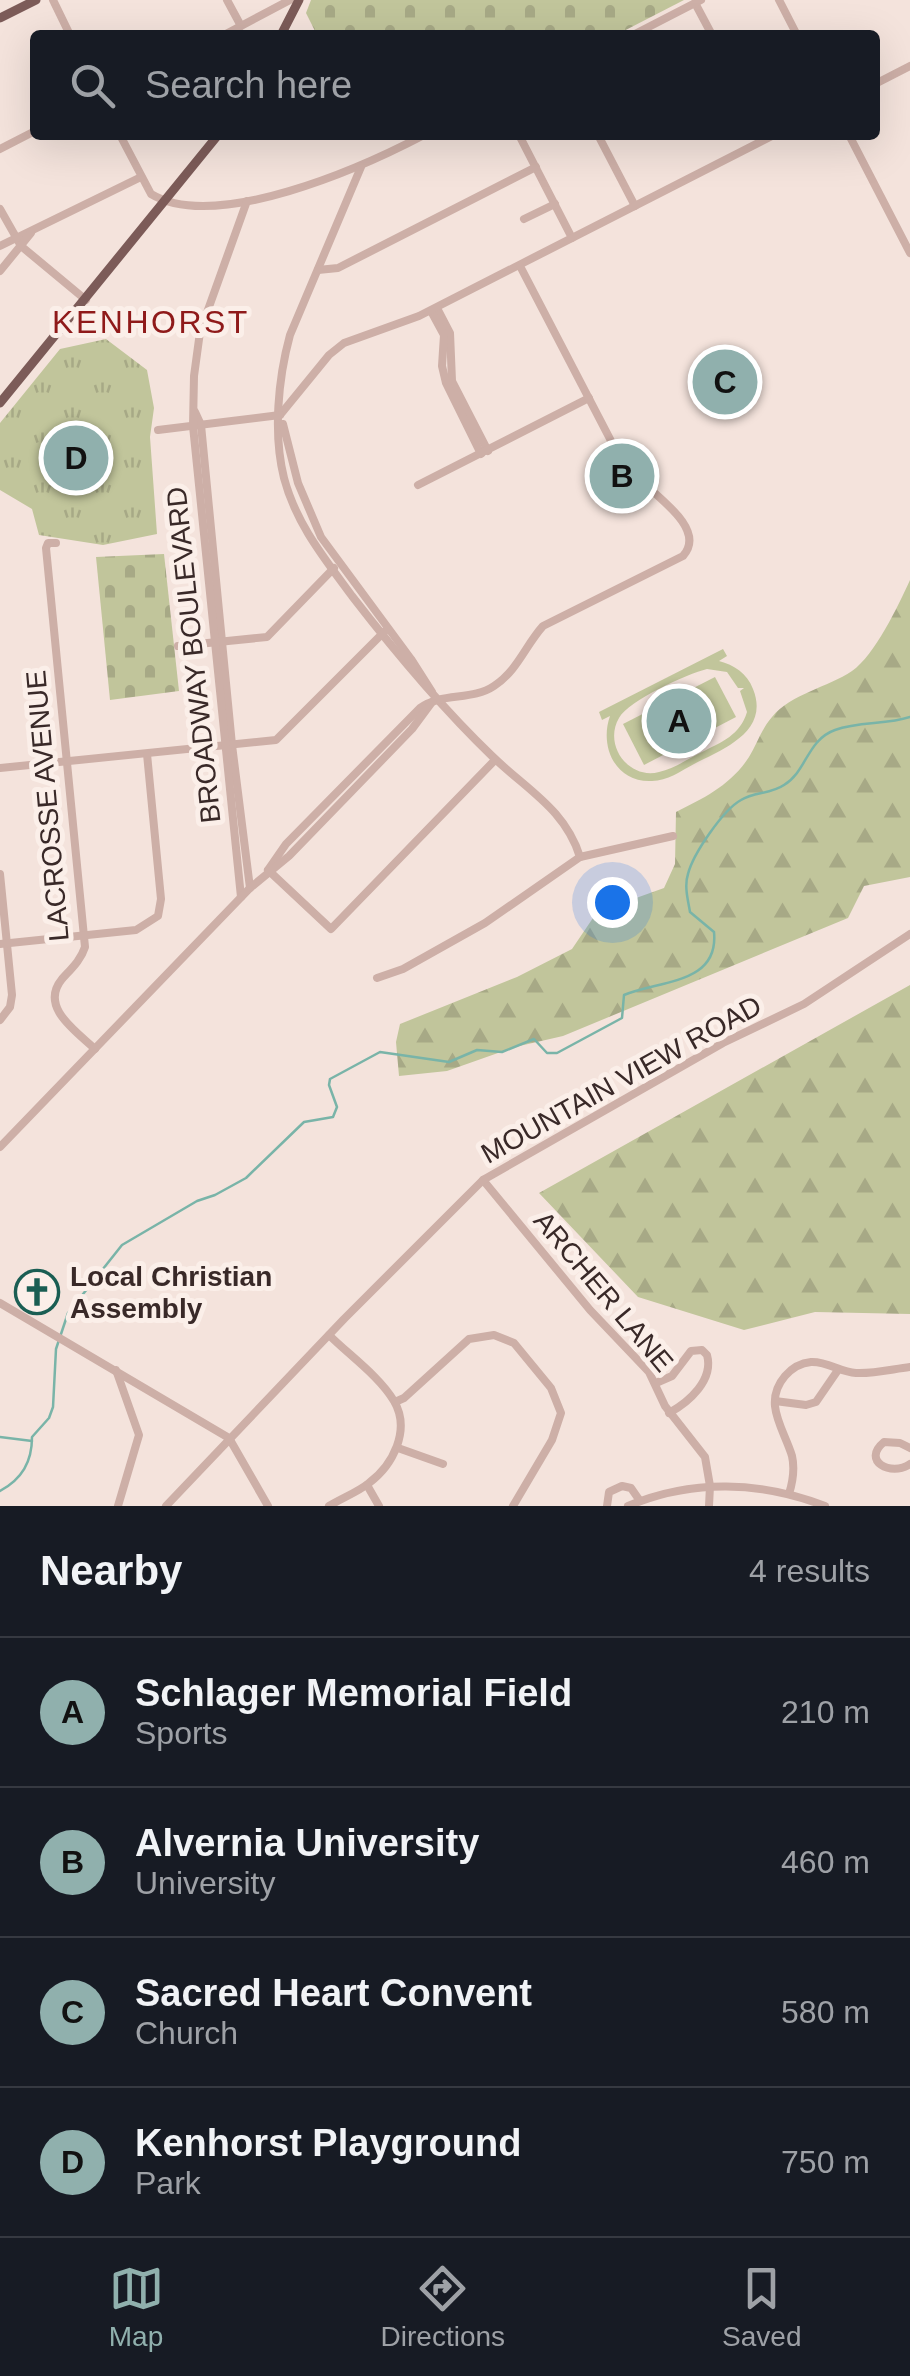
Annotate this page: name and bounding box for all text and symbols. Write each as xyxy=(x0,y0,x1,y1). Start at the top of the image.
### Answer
search box xyxy=(30,30,880,140)
icon: search xyxy=(65,58,120,113)
text: Search here xyxy=(145,64,352,106)
district label: KENHORST xyxy=(52,304,250,340)
pin: C xyxy=(692,344,758,420)
pin: D xyxy=(44,420,108,496)
pin: B xyxy=(590,438,654,514)
street label: BROADWAY BOULEVARD xyxy=(160,485,227,825)
street label: LACROSSE AVENUE xyxy=(20,669,75,943)
pin: A xyxy=(646,684,712,758)
your location xyxy=(587,877,638,928)
street label: MOUNTAIN VIEW ROAD xyxy=(476,989,767,1169)
street label: ARCHER LANE xyxy=(528,1205,680,1378)
place label: Local Christian Assembly xyxy=(70,1261,272,1324)
church icon: Local Christian Assembly xyxy=(14,1269,60,1315)
text: Nearby xyxy=(40,1547,182,1594)
text: 4 results xyxy=(749,1553,870,1589)
text: Schlager Memorial Field xyxy=(135,1672,572,1714)
text: A xyxy=(61,1694,84,1730)
text: 210 m xyxy=(781,1694,870,1730)
text: Sports xyxy=(135,1715,227,1751)
text: Alvernia University xyxy=(135,1822,479,1864)
text: B xyxy=(61,1844,84,1880)
text: 460 m xyxy=(781,1844,870,1880)
text: University xyxy=(135,1865,275,1901)
text: Sacred Heart Convent xyxy=(135,1972,532,2014)
text: C xyxy=(61,1994,84,2030)
text: 580 m xyxy=(781,1994,870,2030)
text: Church xyxy=(135,2015,238,2051)
text: Kenhorst Playground xyxy=(135,2122,521,2164)
text: D xyxy=(61,2144,84,2180)
text: 750 m xyxy=(781,2144,870,2180)
text: Park xyxy=(135,2165,201,2201)
tab: Map xyxy=(109,2261,164,2353)
tab: Directions xyxy=(381,2261,505,2353)
tab: Saved xyxy=(722,2261,801,2353)

